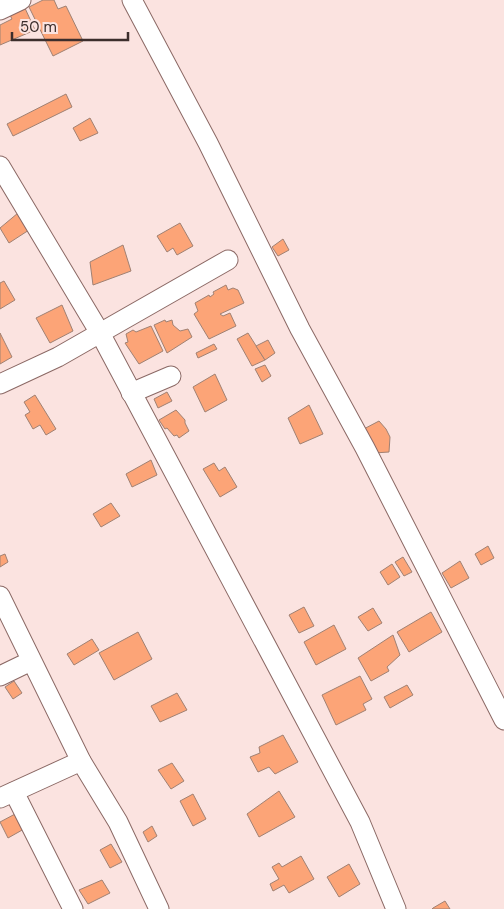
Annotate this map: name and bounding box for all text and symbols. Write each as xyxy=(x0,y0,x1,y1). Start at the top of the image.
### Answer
scale bar xyxy=(12,10,129,42)
text: 50 m xyxy=(20,17,57,37)

